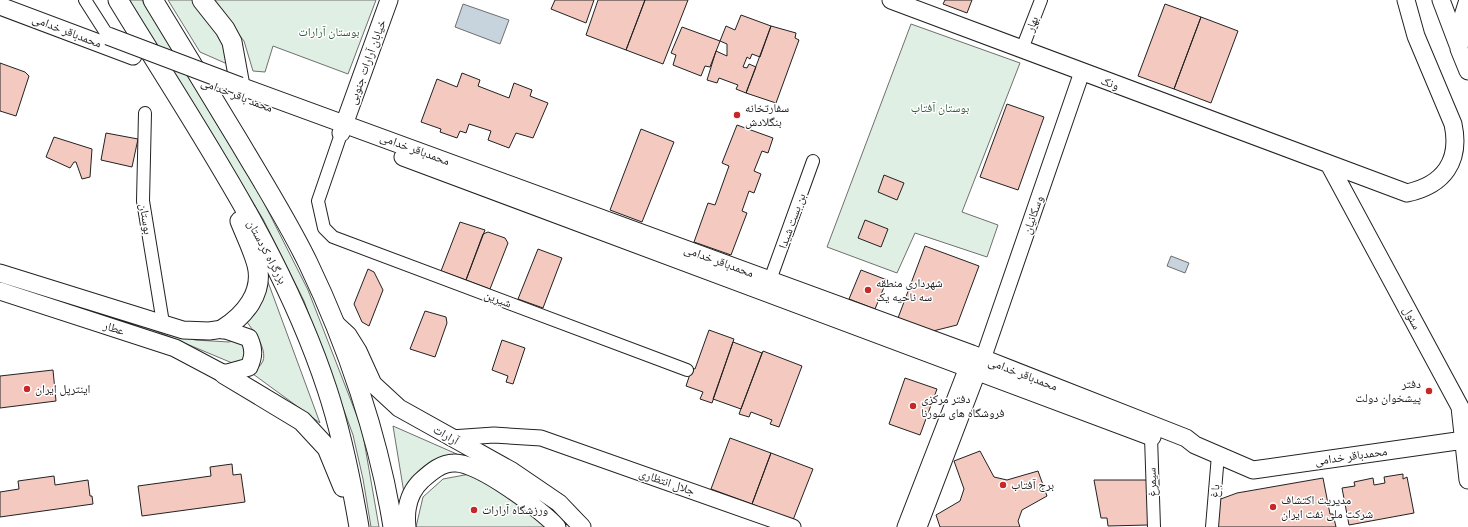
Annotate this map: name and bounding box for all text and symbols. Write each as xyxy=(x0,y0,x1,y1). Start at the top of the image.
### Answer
street label: محمدباقر خدامی xyxy=(30,11,104,51)
street label: بهار xyxy=(1022,14,1042,35)
street label: خیابان آرارات جنوبی xyxy=(345,17,389,107)
park label: بوستان آرارات xyxy=(298,25,360,39)
street label: ونک xyxy=(1099,73,1121,93)
street label: محمد باقر خدامی xyxy=(199,75,275,115)
place label: سفارتخانه بنگلادش xyxy=(745,101,789,129)
park label: بوستان آفتاب xyxy=(911,101,969,115)
marker: سفارتخانه بنگلادش xyxy=(732,110,742,120)
street label: محمدباقر خدامی xyxy=(378,130,452,168)
street label: بن بست شیدا xyxy=(776,191,809,251)
street label: وسکانیان xyxy=(1020,194,1046,236)
street label: بوستان xyxy=(137,203,155,235)
street label: بزرگراه کردستان xyxy=(244,218,290,286)
street label: محمدباقر خدامی xyxy=(682,242,756,280)
place label: شهرداری منطقه سه ناحیه یک xyxy=(876,276,943,304)
marker: شهرداری منطقه سه ناحیه یک xyxy=(863,285,873,295)
street label: شیرین xyxy=(482,287,514,311)
street label: سئول xyxy=(1400,304,1424,332)
street label: عطار xyxy=(101,318,126,338)
street label: محمدباقر خدامی xyxy=(986,354,1060,394)
place label: دفتر پیشخوان دولت xyxy=(1355,377,1421,405)
place label: اینترپل ایران xyxy=(35,382,91,396)
marker: اینترپل ایران xyxy=(22,384,32,394)
marker: دفتر پیشخوان دولت xyxy=(1424,386,1434,396)
place label: دفتر مرکزی فروشگاه های سورنا xyxy=(921,392,1005,420)
marker: دفتر مرکزی فروشگاه های سورنا xyxy=(908,401,918,411)
street label: آرارات xyxy=(431,422,462,448)
street label: محمدباقر خدامی xyxy=(1314,444,1388,468)
street label: جلال انتظاری xyxy=(637,466,697,498)
street label: سیمرغ xyxy=(1144,467,1161,497)
place label: برج آفتاب xyxy=(1011,478,1054,492)
marker: برج آفتاب xyxy=(998,480,1008,490)
street label: باغ xyxy=(1208,484,1223,498)
place label: مدیریت اکتشاف شرکت ملی نفت ایران xyxy=(1281,493,1373,521)
marker: مدیریت اکتشاف شرکت ملی نفت ایران xyxy=(1268,502,1278,512)
place label: ورزشگاه آرارات xyxy=(482,503,548,517)
marker: ورزشگاه آرارات xyxy=(469,505,479,515)

